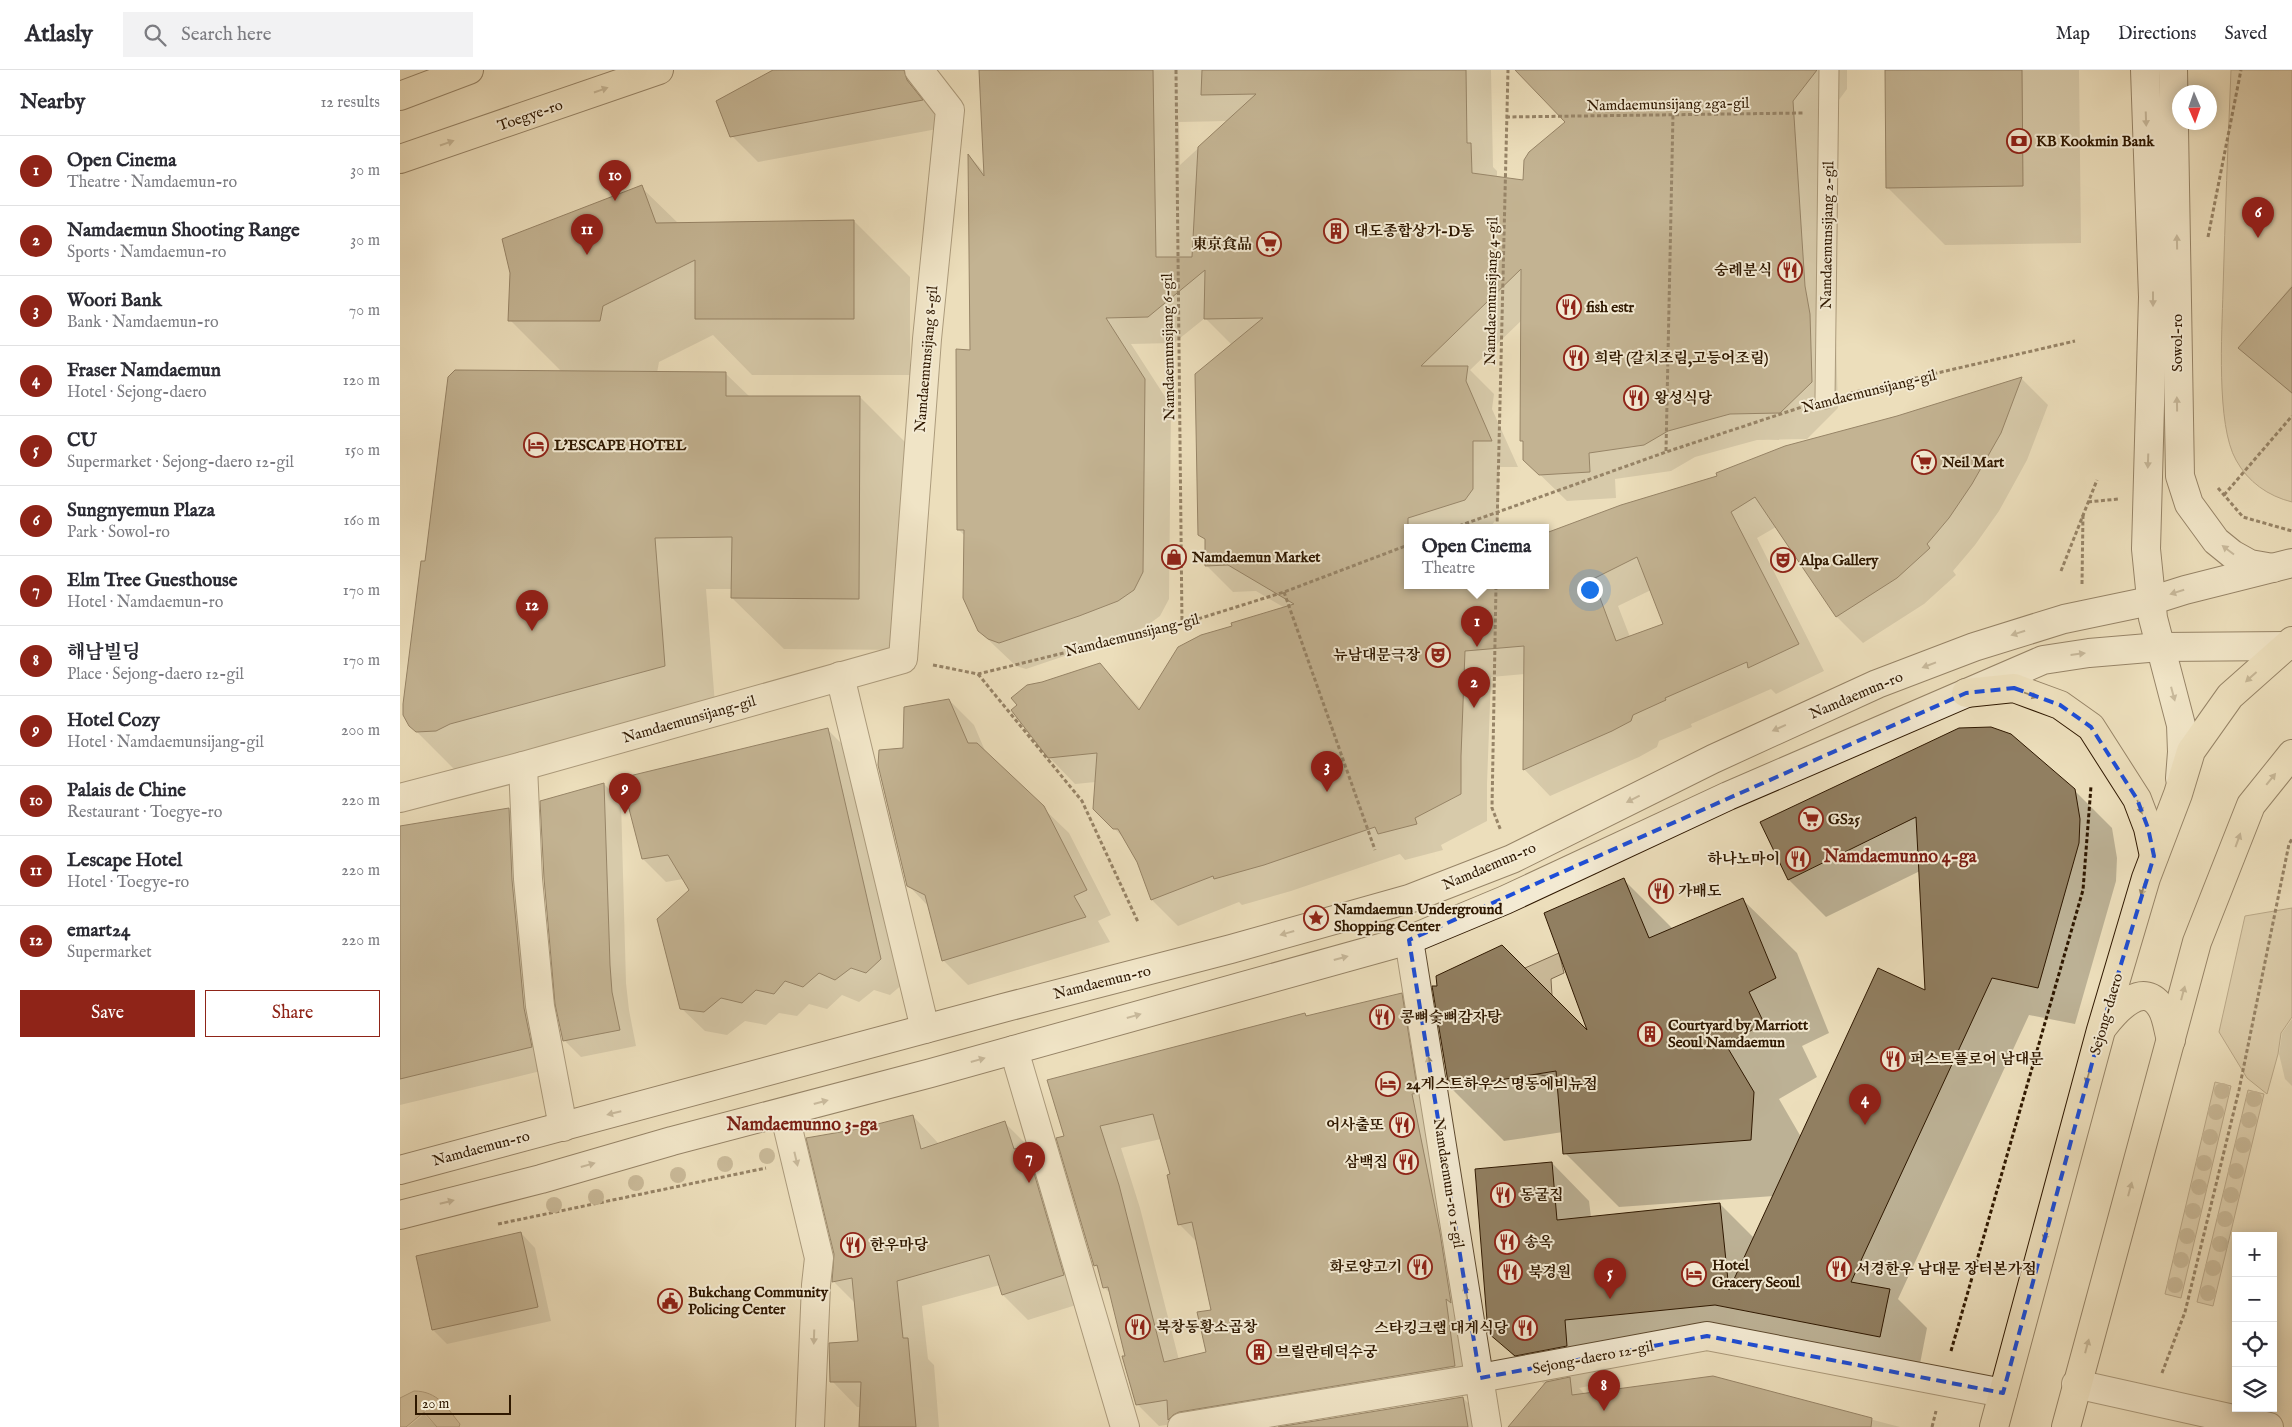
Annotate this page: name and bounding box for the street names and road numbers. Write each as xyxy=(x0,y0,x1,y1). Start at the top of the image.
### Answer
street label: Namdaemunsijang 2ga-gil xyxy=(1586,94,1750,115)
street label: Toegye-ro xyxy=(495,95,565,135)
street label: Namdaemunsijang 2-gil xyxy=(1817,160,1838,309)
street label: Namdaemunsijang 4-gil xyxy=(1481,216,1502,365)
street label: Namdaemunsijang 6-gil xyxy=(1158,272,1179,421)
street label: Namdaemunsijang 8-gil xyxy=(911,284,942,433)
street label: Sowol-ro xyxy=(2168,314,2187,372)
street label: Namdaemunsijang-gil xyxy=(1800,365,1939,417)
street label: Namdaemunsijang-gil xyxy=(1063,609,1202,661)
street label: Namdaemun-ro xyxy=(1807,667,1906,724)
street label: Namdaemunsijang-gil xyxy=(620,691,759,748)
street label: Namdaemun-ro xyxy=(1440,838,1539,895)
street label: Namdaemun-ro xyxy=(1051,961,1153,1004)
street label: Sejong-daero xyxy=(2086,971,2127,1057)
street label: Namdaemun-ro 1-gil xyxy=(1429,1116,1468,1251)
street label: Namdaemun-ro xyxy=(430,1126,532,1171)
street label: Sejong-daero 12-gil xyxy=(1531,1336,1656,1379)

